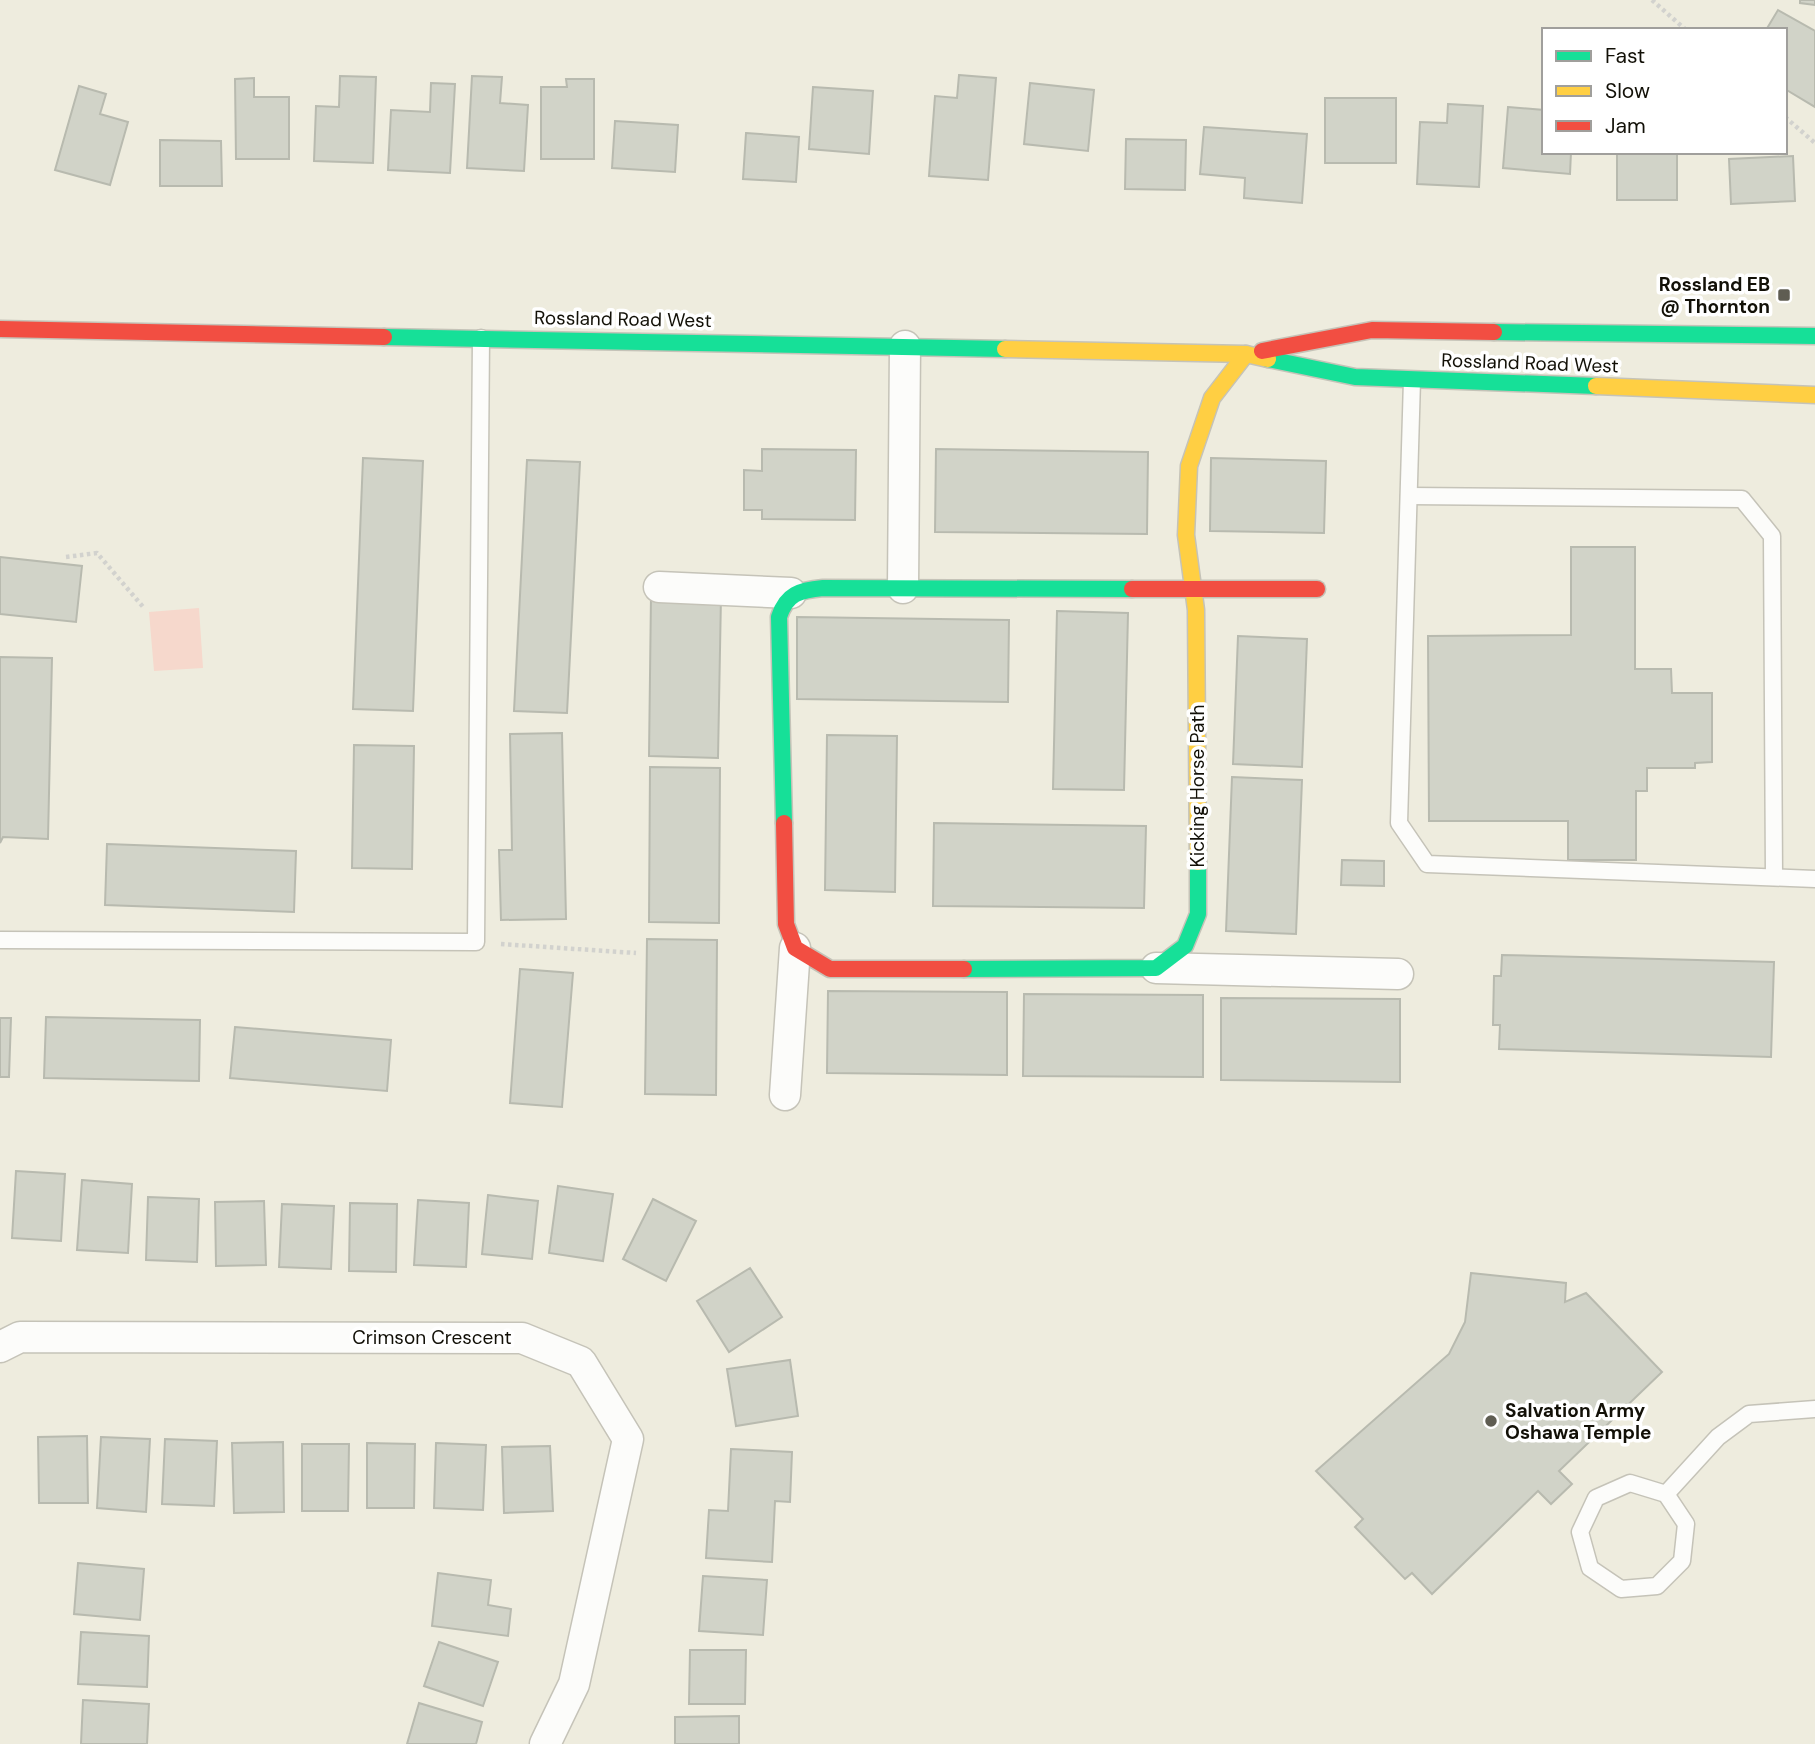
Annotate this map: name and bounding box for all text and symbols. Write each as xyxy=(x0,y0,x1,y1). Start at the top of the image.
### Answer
legend xyxy=(1542,28,1787,154)
text: Fast xyxy=(1605,42,1645,70)
text: Slow xyxy=(1605,77,1650,105)
text: Jam xyxy=(1605,112,1646,140)
place label: Rossland EB @ Thornton xyxy=(1659,272,1770,319)
marker: Rossland EB @ Thornton xyxy=(1776,287,1792,303)
street label: Rossland Road West xyxy=(534,305,712,333)
street label: Rossland Road West xyxy=(1441,347,1619,379)
street label: Kicking Horse Path xyxy=(1185,705,1210,867)
street label: Crimson Crescent xyxy=(352,1325,512,1350)
place label: Salvation Army Oshawa Temple xyxy=(1505,1398,1651,1445)
marker: Salvation Army Oshawa Temple xyxy=(1483,1413,1499,1429)

